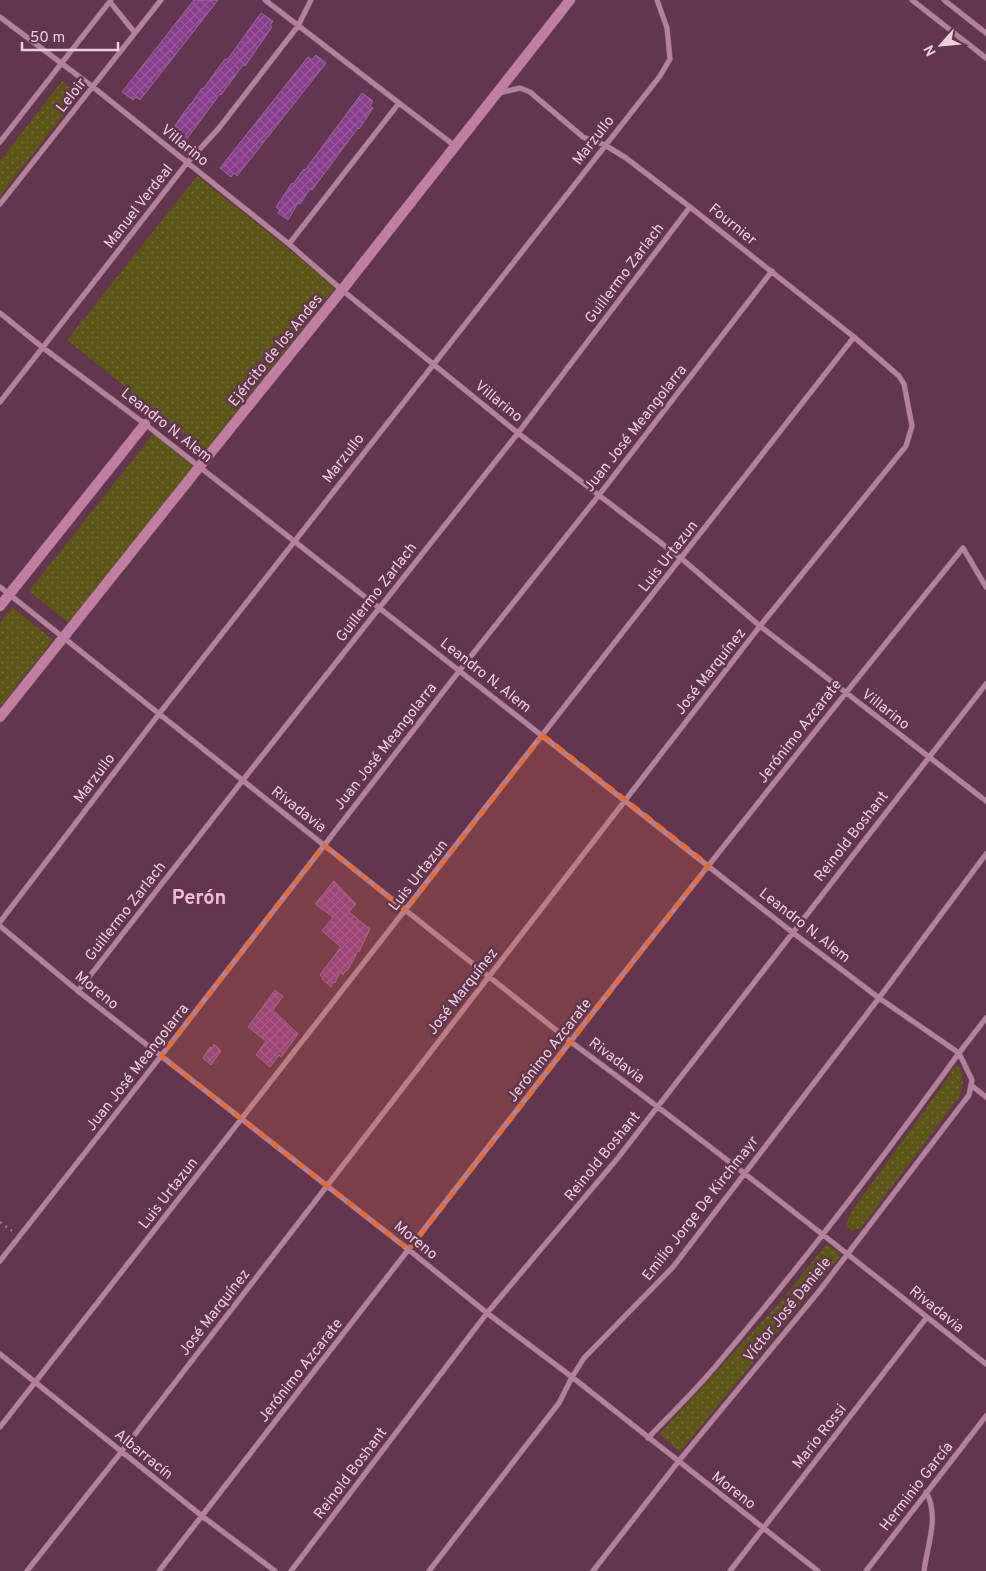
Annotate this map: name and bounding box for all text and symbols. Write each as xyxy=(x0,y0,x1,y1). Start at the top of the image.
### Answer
scale bar xyxy=(22,20,119,52)
north arrow xyxy=(916,20,966,70)
text: 50 m xyxy=(30,29,65,48)
text: N xyxy=(921,42,941,59)
street label: Leloir xyxy=(53,75,92,117)
street label: Marzullo xyxy=(569,112,619,169)
street label: Villarino xyxy=(156,121,212,171)
street label: Manuel Verdeal xyxy=(100,161,178,253)
street label: Fournier xyxy=(704,200,760,250)
street label: Guillermo Zarlach xyxy=(581,220,669,328)
street label: Ejército de los Andes xyxy=(225,291,328,411)
street label: Juan José Meangolarra xyxy=(581,361,692,496)
street label: Villarino xyxy=(470,377,526,427)
street label: Leandro N. Alem xyxy=(117,385,216,468)
street label: Marzullo xyxy=(319,430,369,487)
street label: Luis Urtazun xyxy=(635,517,703,596)
street label: Guillermo Zarlach xyxy=(333,539,422,646)
street label: José Marquínez xyxy=(671,625,751,719)
street label: Leandro N. Alem xyxy=(436,635,535,718)
street label: Jerónimo Azcarate xyxy=(754,676,847,788)
street label: Juan José Meangolarra xyxy=(331,679,442,814)
street label: Villarino xyxy=(857,685,913,735)
street label: Marzullo xyxy=(70,750,120,808)
street label: Rivadavia xyxy=(267,783,330,838)
street label: Reinold Boshant xyxy=(811,788,894,886)
street label: Luis Urtazun xyxy=(385,836,453,915)
street label: Guillermo Zarlach xyxy=(82,858,171,965)
street label: Leandro N. Alem xyxy=(755,885,854,968)
district label: Perón xyxy=(172,886,226,912)
street label: José Marquínez xyxy=(423,945,503,1039)
street label: Moreno xyxy=(70,968,122,1015)
street label: Jerónimo Azcarate xyxy=(504,995,597,1107)
street label: Juan José Meangolarra xyxy=(83,1000,194,1135)
street label: Rivadavia xyxy=(584,1034,648,1088)
street label: Reinold Boshant xyxy=(561,1108,645,1206)
street label: Emilio Jorge De Kirchmayr xyxy=(639,1133,764,1285)
street label: Luis Urtazun xyxy=(135,1154,203,1233)
street label: Moreno xyxy=(389,1218,441,1265)
street label: Víctor José Daniele xyxy=(740,1254,836,1366)
street label: José Marquínez xyxy=(175,1266,255,1360)
street label: Rivadavia xyxy=(905,1282,967,1338)
street label: Jerónimo Azcarate xyxy=(255,1315,348,1427)
street label: Mario Rossi xyxy=(789,1401,851,1473)
street label: Reinold Boshant xyxy=(310,1424,392,1524)
street label: Albarracín xyxy=(110,1426,176,1485)
street label: Herminio García xyxy=(876,1438,958,1535)
street label: Moreno xyxy=(707,1468,759,1514)

